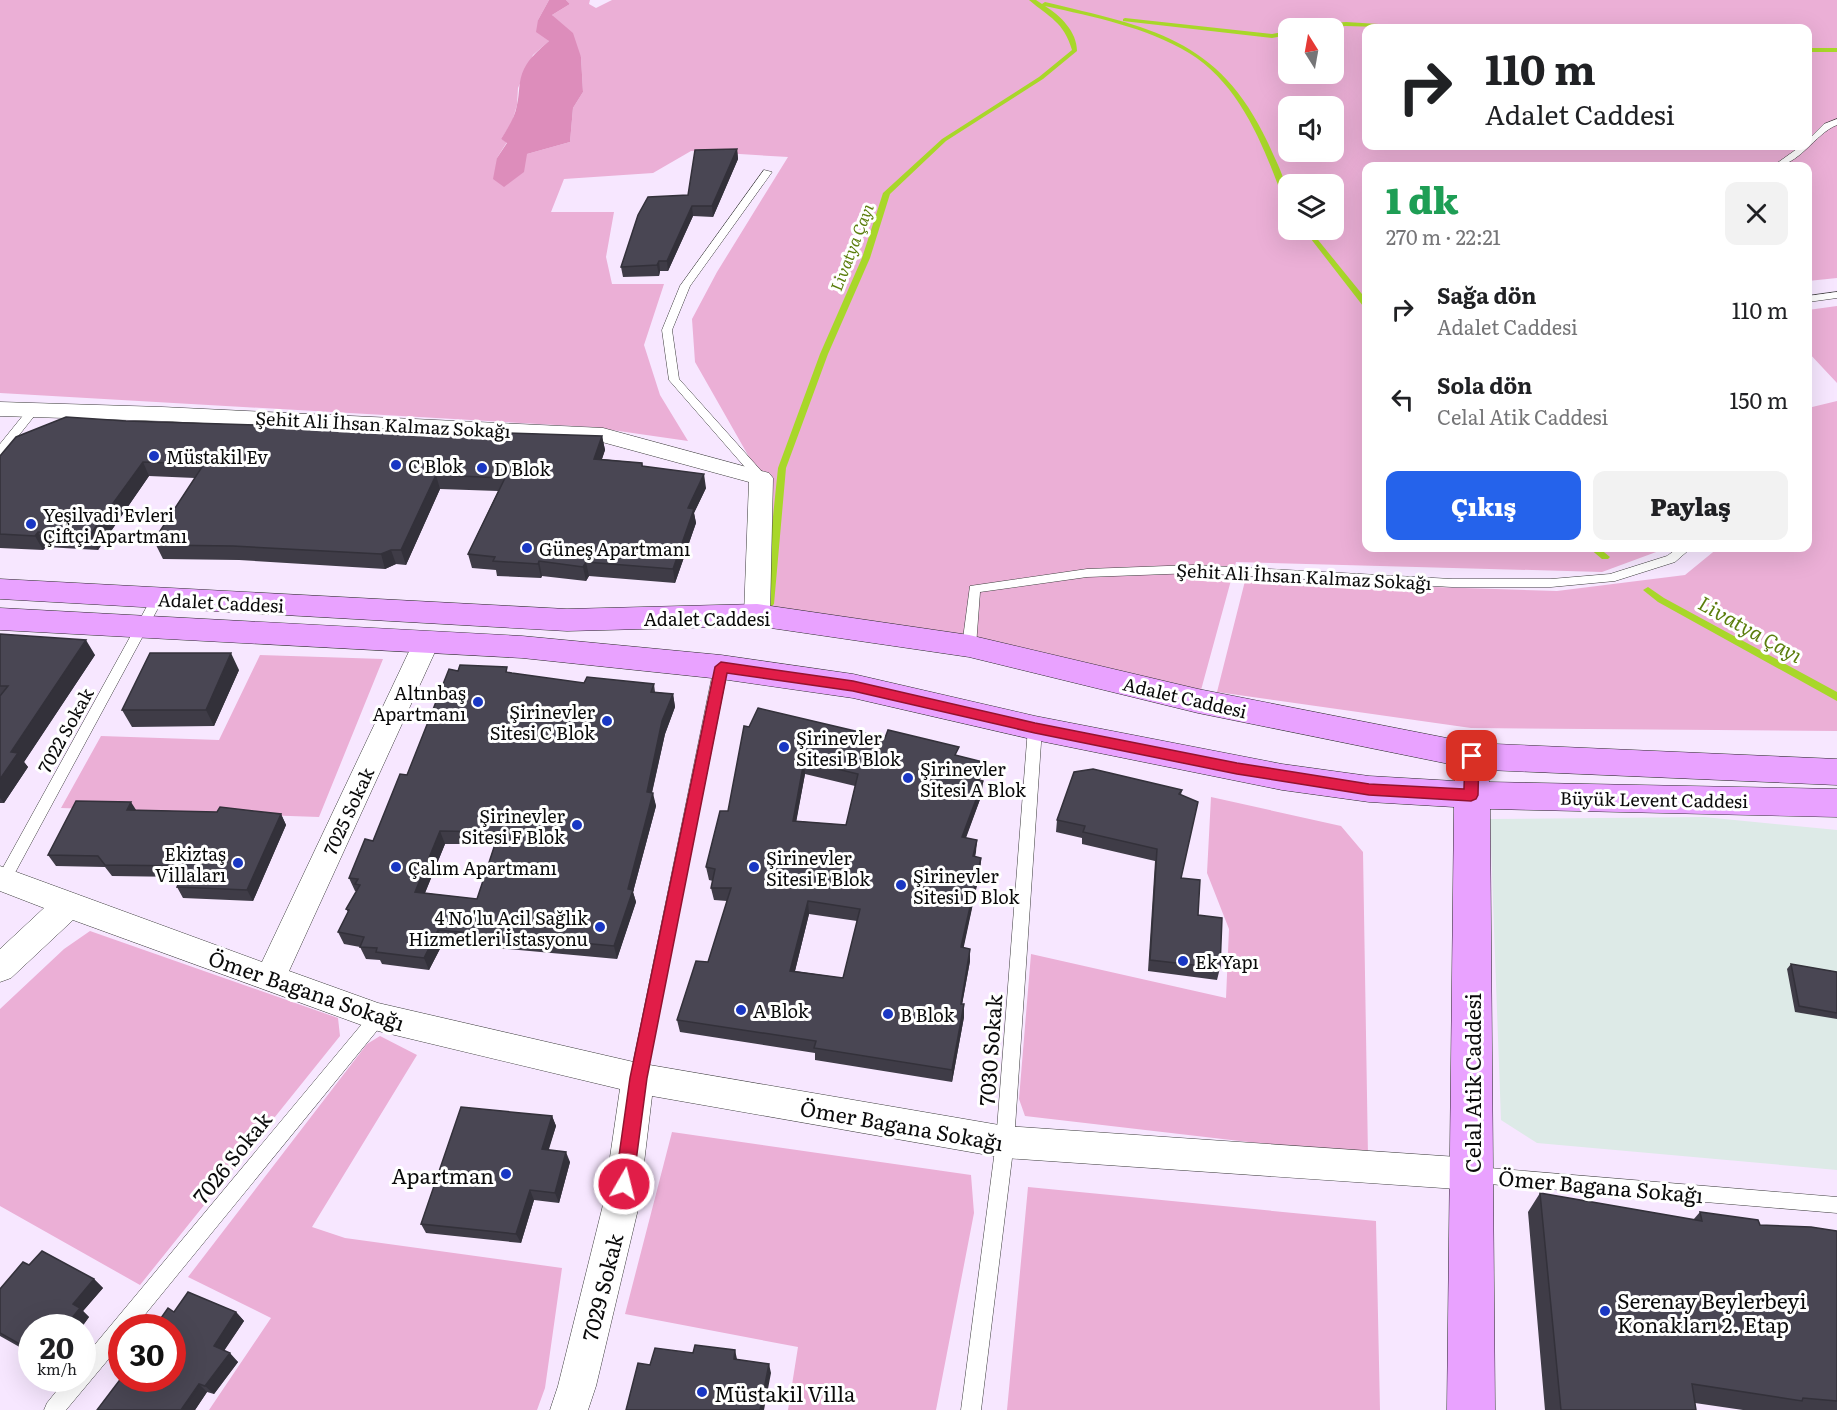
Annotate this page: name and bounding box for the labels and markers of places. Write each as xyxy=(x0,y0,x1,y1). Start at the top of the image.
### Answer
place label: Müstakil Ev xyxy=(166,443,268,470)
marker: Müstakil Ev xyxy=(147,449,161,463)
place label: C Blok xyxy=(408,452,464,479)
place label: D Blok xyxy=(494,455,551,482)
marker: C Blok xyxy=(389,458,403,472)
marker: D Blok xyxy=(475,461,489,475)
place label: Yeşilvadi Evleri Çiftçi Apartmanı xyxy=(43,501,187,549)
marker: Yeşilvadi Evleri Çiftçi Apartmanı xyxy=(24,517,38,531)
place label: Güneş Apartmanı xyxy=(539,535,690,562)
marker: Güneş Apartmanı xyxy=(520,541,534,555)
place label: Altınbaş Apartmanı xyxy=(372,679,466,727)
marker: Altınbaş Apartmanı xyxy=(471,695,485,709)
place label: Şirinevler Sitesi C Blok xyxy=(490,698,596,746)
marker: Şirinevler Sitesi C Blok xyxy=(600,714,614,728)
place label: Şirinevler Sitesi B Blok xyxy=(796,724,902,772)
pin xyxy=(1446,730,1497,781)
marker: Şirinevler Sitesi B Blok xyxy=(777,740,791,754)
place label: Şirinevler Sitesi A Blok xyxy=(920,755,1027,803)
marker: Şirinevler Sitesi A Blok xyxy=(901,771,915,785)
place label: Şirinevler Sitesi F Blok xyxy=(461,802,566,850)
marker: Şirinevler Sitesi F Blok xyxy=(570,818,584,832)
place label: Ekiztaş Villaları xyxy=(155,840,226,888)
place label: Şirinevler Sitesi E Blok xyxy=(766,844,871,892)
place label: Çalım Apartmanı xyxy=(408,854,557,881)
marker: Ekiztaş Villaları xyxy=(231,856,245,870)
marker: Çalım Apartmanı xyxy=(389,860,403,874)
marker: Şirinevler Sitesi E Blok xyxy=(747,860,761,874)
place label: Şirinevler Sitesi D Blok xyxy=(913,862,1021,910)
marker: Şirinevler Sitesi D Blok xyxy=(894,878,908,892)
place label: 4 No'lu Acil Sağlık Hizmetleri İstasyonu xyxy=(408,904,589,952)
marker: 4 No'lu Acil Sağlık Hizmetleri İstasyonu xyxy=(593,920,607,934)
place label: Ek Yapı xyxy=(1195,948,1258,975)
marker: Ek Yapı xyxy=(1176,954,1190,968)
place label: A Blok xyxy=(753,997,810,1024)
place label: B Blok xyxy=(900,1001,955,1028)
marker: A Blok xyxy=(734,1003,748,1017)
marker: B Blok xyxy=(881,1007,895,1021)
place label: Apartman xyxy=(392,1159,494,1190)
marker: Apartman xyxy=(499,1167,513,1181)
place label: Serenay Beylerbeyi Konakları 2. Etap xyxy=(1617,1284,1806,1339)
marker: Serenay Beylerbeyi Konakları 2. Etap xyxy=(1598,1304,1612,1318)
place label: Müstakil Villa xyxy=(714,1377,856,1408)
marker: Müstakil Villa xyxy=(695,1385,709,1399)

